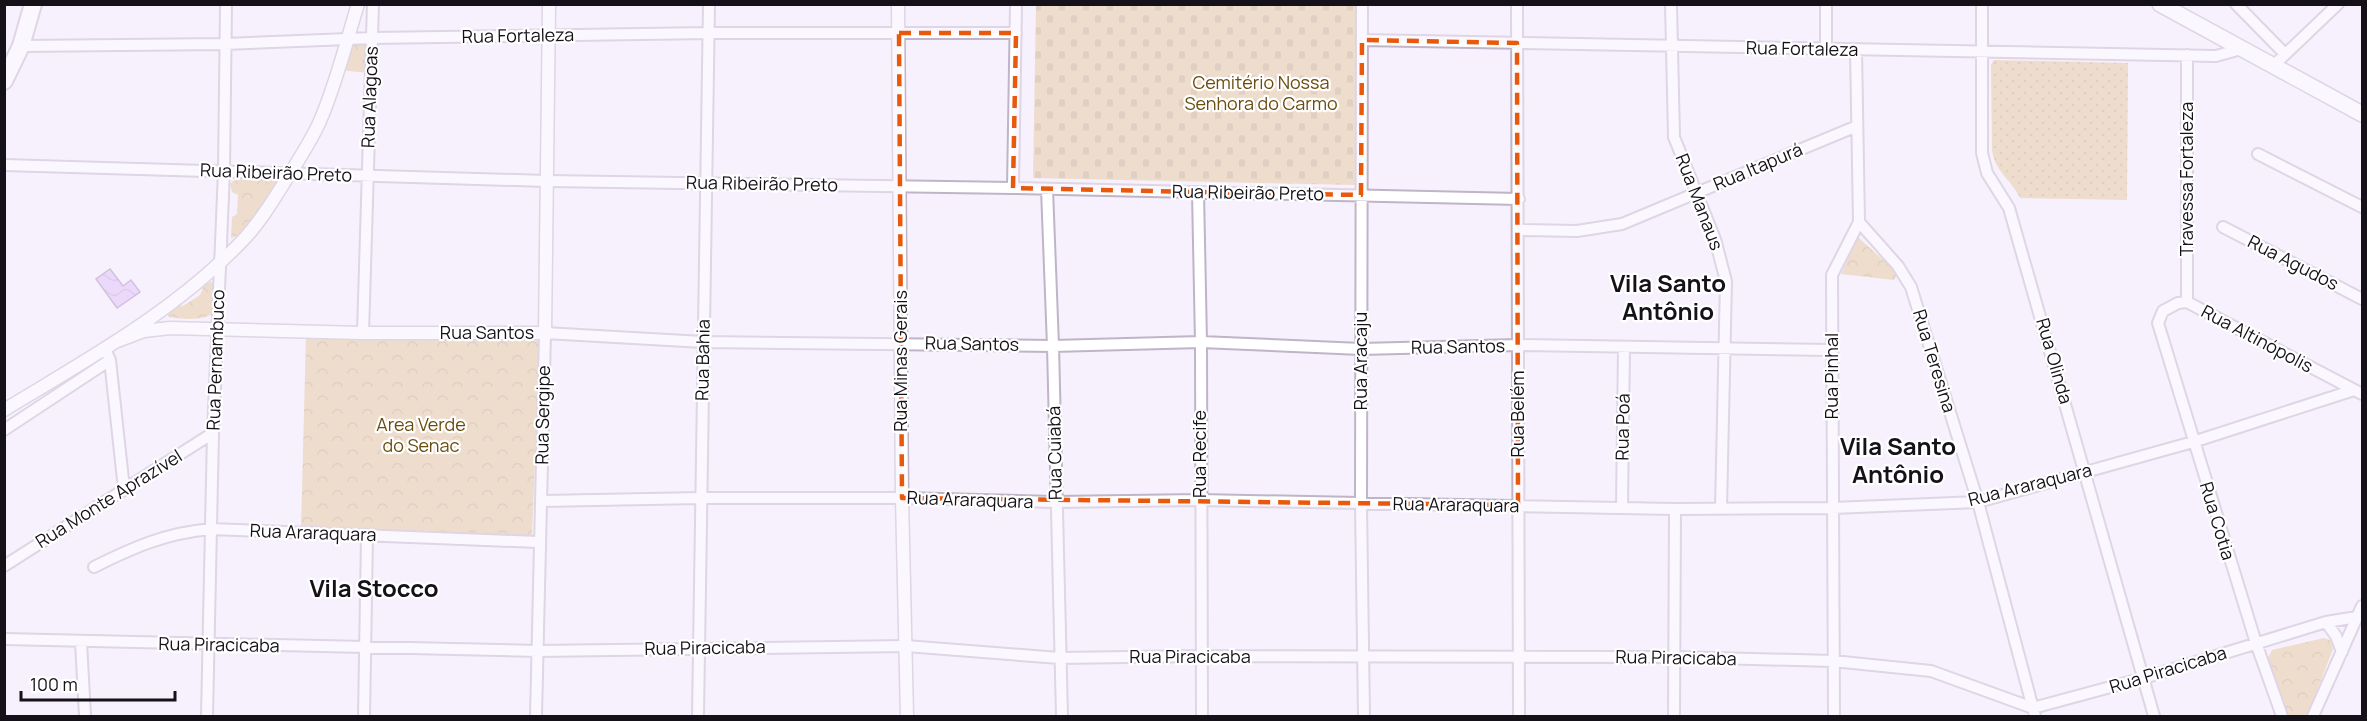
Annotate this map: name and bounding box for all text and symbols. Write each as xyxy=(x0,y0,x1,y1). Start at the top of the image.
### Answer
street label: Rua Fortaleza xyxy=(462,22,574,48)
street label: Rua Fortaleza xyxy=(1746,35,1858,61)
street label: Rua Alagoas xyxy=(355,46,383,148)
park label: Cemitério Nossa Senhora do Carmo xyxy=(1184,70,1338,115)
street label: Travessa Fortaleza xyxy=(2174,102,2198,256)
street label: Rua Itapurá xyxy=(1709,137,1806,196)
street label: Rua Manaus xyxy=(1671,150,1729,253)
street label: Rua Ribeirão Preto xyxy=(200,157,352,187)
street label: Rua Ribeirão Preto xyxy=(686,170,838,196)
street label: Rua Ribeirão Preto xyxy=(1172,179,1324,205)
street label: Rua Agudos xyxy=(2244,229,2343,295)
district label: Vila Santo Antônio xyxy=(1610,266,1726,327)
street label: Rua Pernambuco xyxy=(201,289,229,431)
street label: Rua Minas Gerais xyxy=(888,290,912,432)
street label: Rua Altinópolis xyxy=(2197,299,2317,378)
street label: Rua Teresina xyxy=(1908,306,1962,415)
street label: Rua Aracaju xyxy=(1348,312,1372,410)
street label: Rua Olinda xyxy=(2031,315,2079,407)
street label: Rua Bahia xyxy=(689,319,715,401)
street label: Rua Santos xyxy=(440,320,534,344)
street label: Rua Santos xyxy=(925,330,1019,356)
street label: Rua Santos xyxy=(1411,333,1505,359)
street label: Rua Pinhal xyxy=(1819,333,1843,419)
street label: Rua Sergipe xyxy=(529,365,555,465)
street label: Rua Belém xyxy=(1505,371,1529,457)
street label: Rua Poá xyxy=(1609,393,1635,461)
street label: Rua Cuiabá xyxy=(1041,406,1067,500)
street label: Rua Recife xyxy=(1187,410,1211,498)
park label: Area Verde do Senac xyxy=(376,412,466,457)
district label: Vila Santo Antônio xyxy=(1840,429,1956,490)
street label: Rua Monte Aprazível xyxy=(31,443,186,553)
street label: Rua Araraquara xyxy=(1965,457,2094,511)
street label: Rua Cotia xyxy=(2195,479,2241,563)
street label: Rua Araraquara xyxy=(906,485,1034,513)
street label: Rua Araraquara xyxy=(1392,491,1520,517)
street label: Rua Araraquara xyxy=(249,518,377,546)
district label: Vila Stocco xyxy=(309,571,439,604)
street label: Rua Piracicaba xyxy=(158,631,280,657)
street label: Rua Piracicaba xyxy=(644,634,766,660)
street label: Rua Piracicaba xyxy=(2106,640,2229,698)
street label: Rua Piracicaba xyxy=(1129,644,1251,668)
street label: Rua Piracicaba xyxy=(1615,644,1737,670)
scale bar xyxy=(21,664,176,702)
text: 100 m xyxy=(30,672,78,696)

